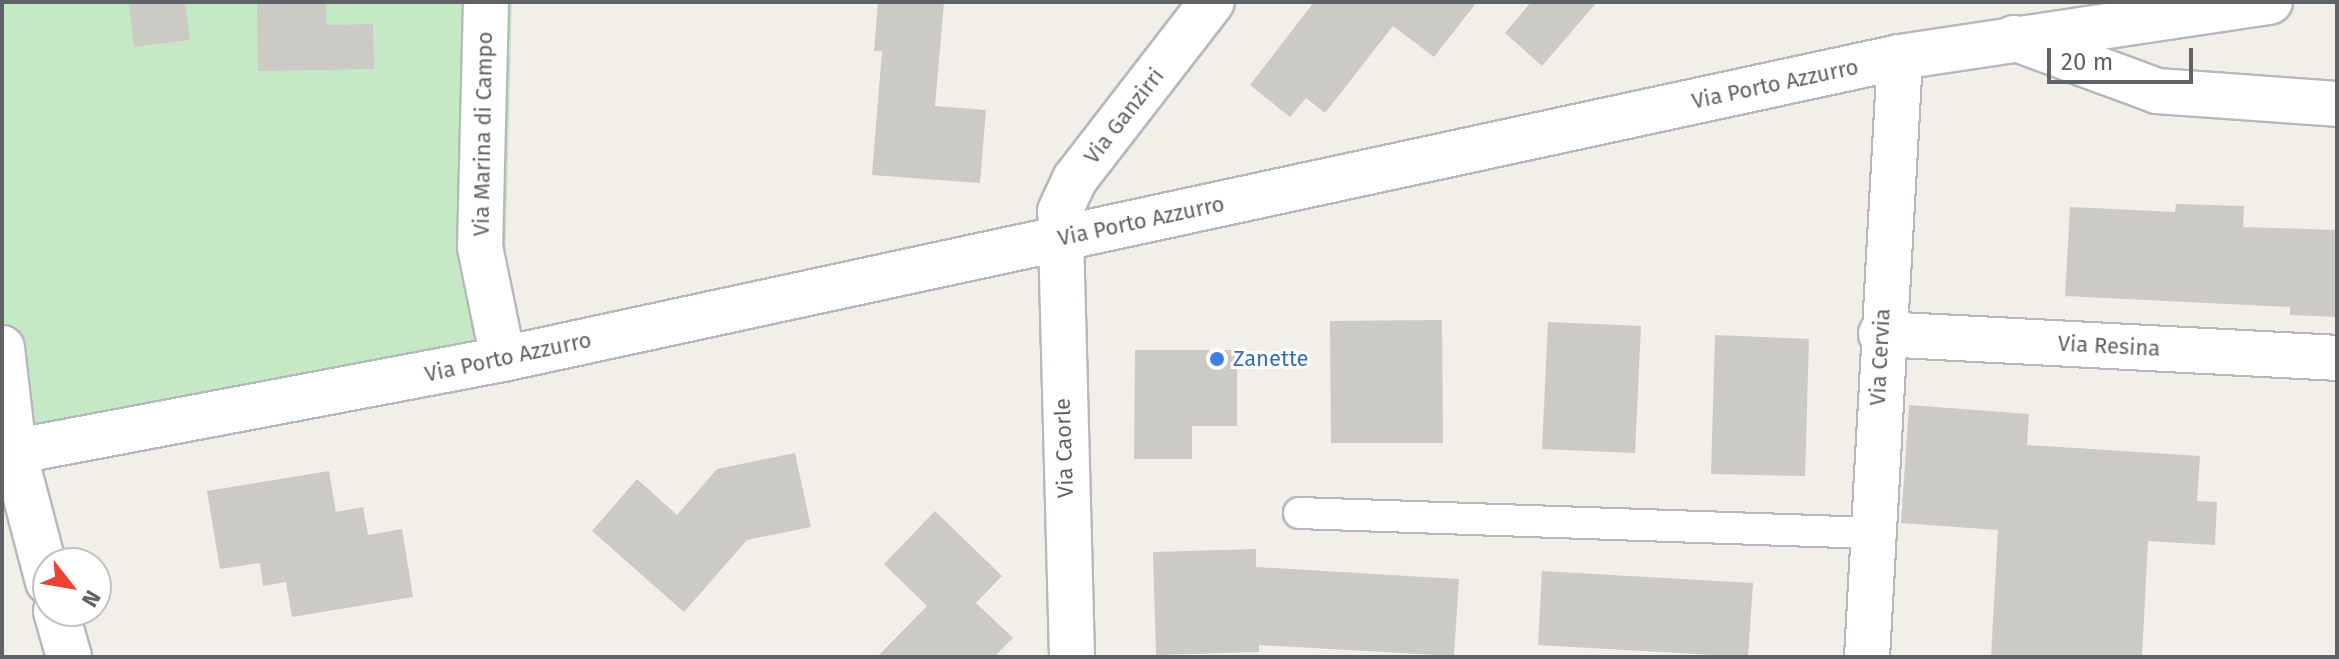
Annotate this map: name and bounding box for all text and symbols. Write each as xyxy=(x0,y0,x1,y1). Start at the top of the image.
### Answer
street label: Via Marina di Campo xyxy=(468,31,498,237)
scale bar xyxy=(2051,32,2197,82)
text: 20 m xyxy=(2061,48,2113,76)
street label: Via Porto Azzurro xyxy=(1689,53,1861,115)
street label: Via Ganzirri xyxy=(1079,63,1169,169)
street label: Via Porto Azzurro xyxy=(1055,190,1227,252)
street label: Via Cervia xyxy=(1864,308,1896,406)
street label: Via Porto Azzurro xyxy=(422,326,594,388)
street label: Via Resina xyxy=(2057,330,2161,362)
place label: Zanette xyxy=(1233,346,1309,372)
marker: Zanette xyxy=(1208,350,1226,368)
street label: Via Caorle xyxy=(1049,398,1079,498)
north arrow xyxy=(32,547,112,627)
text: N xyxy=(76,585,107,612)

